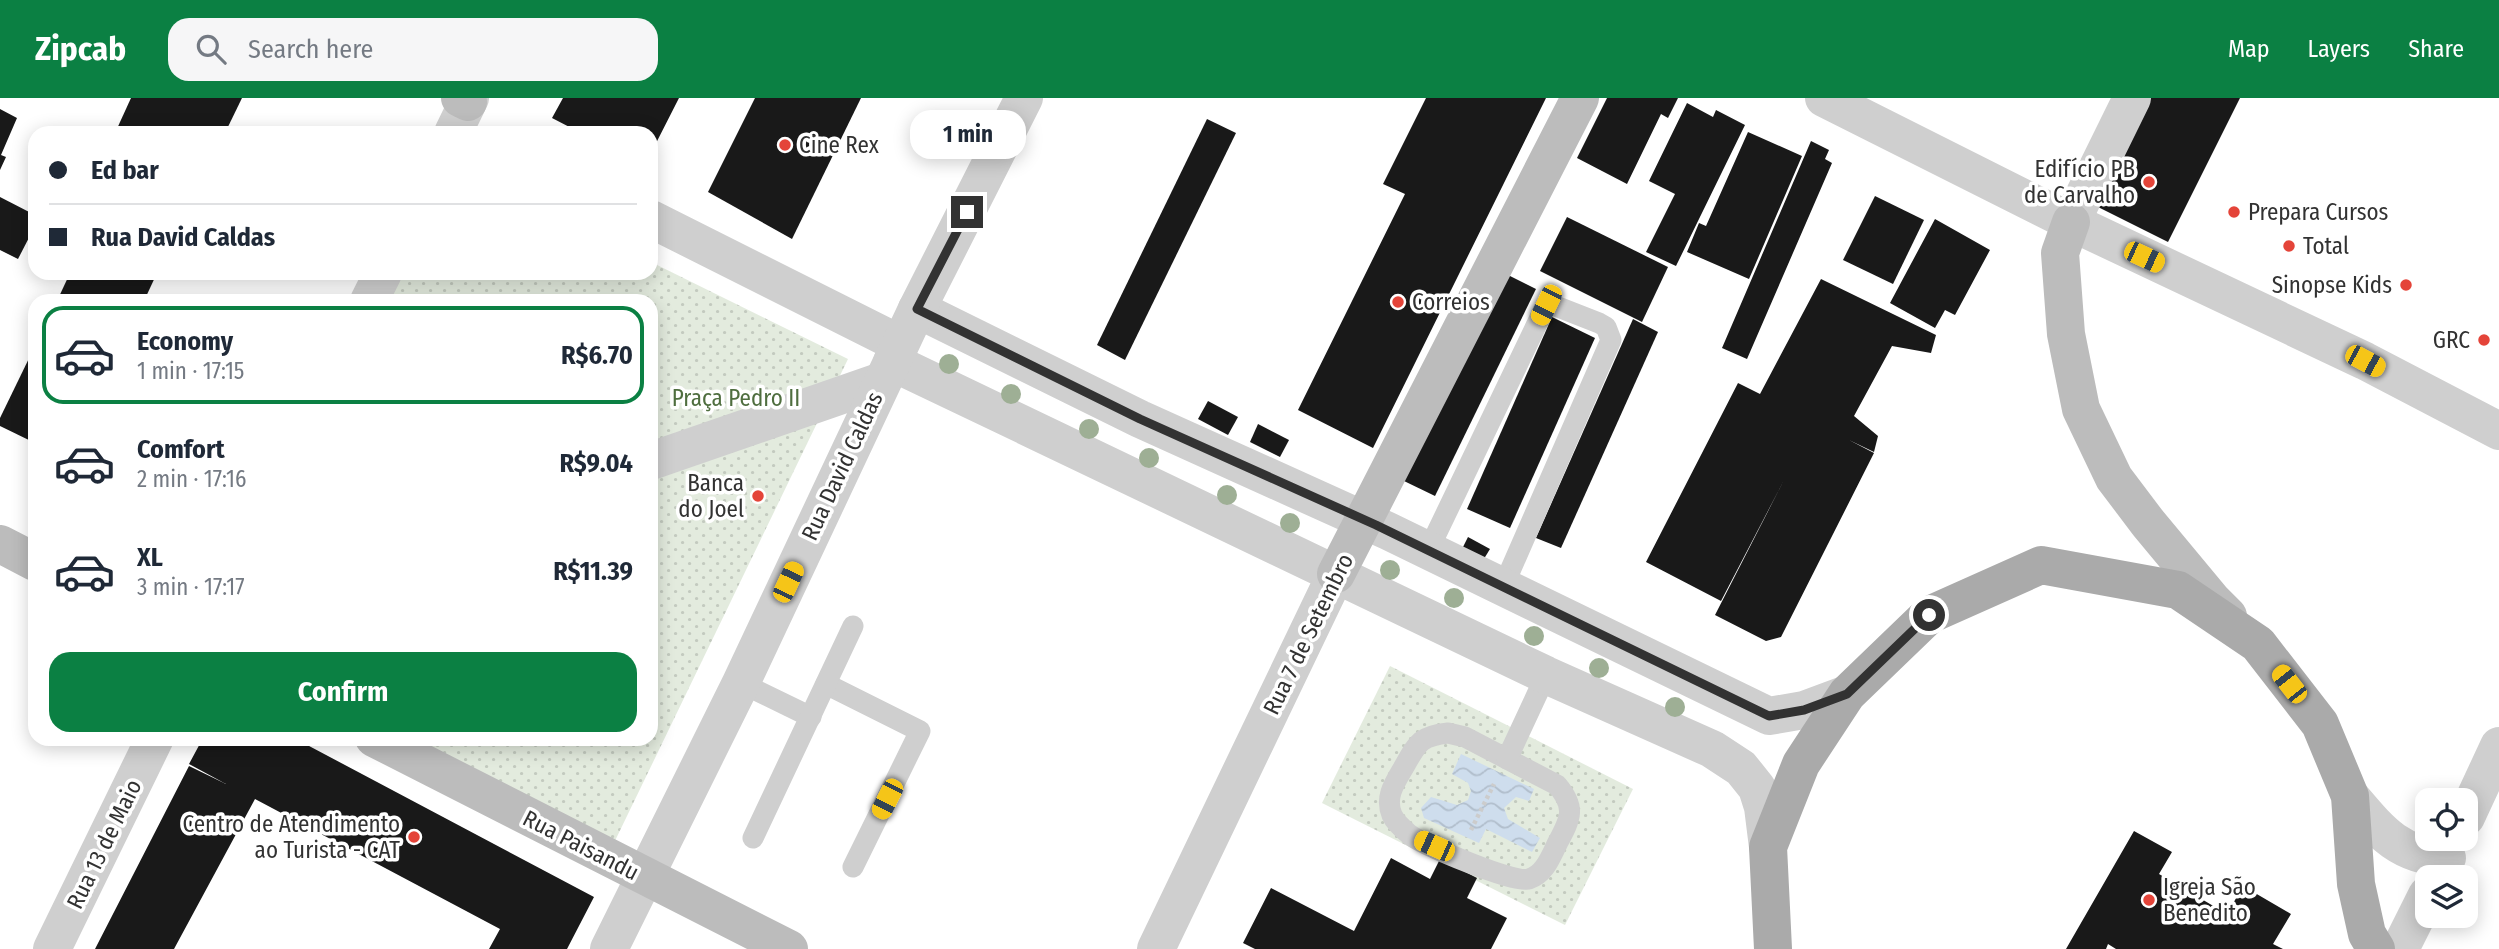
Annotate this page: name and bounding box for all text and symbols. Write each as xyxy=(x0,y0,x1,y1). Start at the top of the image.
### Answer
search box xyxy=(168,18,658,81)
text: Zipcab xyxy=(35,29,126,69)
icon: search xyxy=(192,30,230,68)
text: Search here xyxy=(248,34,373,65)
text: Map xyxy=(2228,35,2270,63)
text: Layers xyxy=(2308,35,2370,63)
text: Share xyxy=(2408,35,2464,63)
callout: 1 min xyxy=(909,110,1025,159)
text: 1 min xyxy=(943,120,993,148)
place label: Cine Rex xyxy=(799,131,879,159)
marker: Cine Rex xyxy=(777,137,793,153)
text: Ed bar xyxy=(91,155,159,186)
place label: Edifício PB de Carvalho xyxy=(2024,155,2135,209)
marker: Edifício PB de Carvalho xyxy=(2141,174,2157,190)
route end xyxy=(951,196,983,228)
place label: Prepara Cursos xyxy=(2248,198,2389,226)
marker: Prepara Cursos xyxy=(2226,204,2242,220)
text: Rua David Caldas xyxy=(91,222,275,253)
place label: Total xyxy=(2303,232,2349,260)
marker: Total xyxy=(2281,238,2297,254)
car xyxy=(2121,239,2168,275)
place label: Sinopse Kids xyxy=(2272,271,2392,299)
marker: Sinopse Kids xyxy=(2398,277,2414,293)
car xyxy=(1528,282,1565,328)
place label: Correios xyxy=(1412,288,1490,316)
marker: Correios xyxy=(1390,294,1406,310)
icon: car xyxy=(53,324,116,387)
text: Economy xyxy=(137,326,233,357)
place label: GRC xyxy=(2433,326,2470,354)
marker: GRC xyxy=(2476,332,2492,348)
text: R$6.70 xyxy=(561,340,633,371)
car xyxy=(2342,342,2389,380)
text: 1 min · 17:15 xyxy=(137,357,244,385)
park label: Praça Pedro II xyxy=(672,384,800,412)
street label: Rua David Caldas xyxy=(795,387,889,545)
icon: car xyxy=(53,432,116,495)
text: Comfort xyxy=(137,434,225,465)
text: R$9.04 xyxy=(559,448,633,479)
text: 2 min · 17:16 xyxy=(137,465,246,493)
place label: Banca do Joel xyxy=(678,469,744,523)
marker: Banca do Joel xyxy=(750,488,766,504)
icon: car xyxy=(53,540,116,603)
text: XL xyxy=(137,542,163,573)
street label: Rua 7 de Setembro xyxy=(1257,549,1359,719)
text: R$11.39 xyxy=(553,556,633,587)
car xyxy=(770,559,807,605)
text: 3 min · 17:17 xyxy=(137,573,245,601)
route start xyxy=(1913,599,1945,631)
button: Confirm xyxy=(49,652,637,732)
car xyxy=(2268,661,2311,707)
street label: Rua 13 de Maio xyxy=(61,775,147,913)
car xyxy=(869,776,906,822)
map controls xyxy=(2415,788,2478,928)
button: locate xyxy=(2415,788,2478,851)
street label: Rua Paisandu xyxy=(518,804,644,886)
place label: Centro de Atendimento ao Turista - CAT xyxy=(182,810,400,864)
car xyxy=(1411,828,1458,864)
marker: Centro de Atendimento ao Turista - CAT xyxy=(406,829,422,845)
button: layers xyxy=(2415,865,2478,928)
place label: Igreja São Benedito xyxy=(2163,873,2256,927)
marker: Igreja São Benedito xyxy=(2141,892,2157,908)

